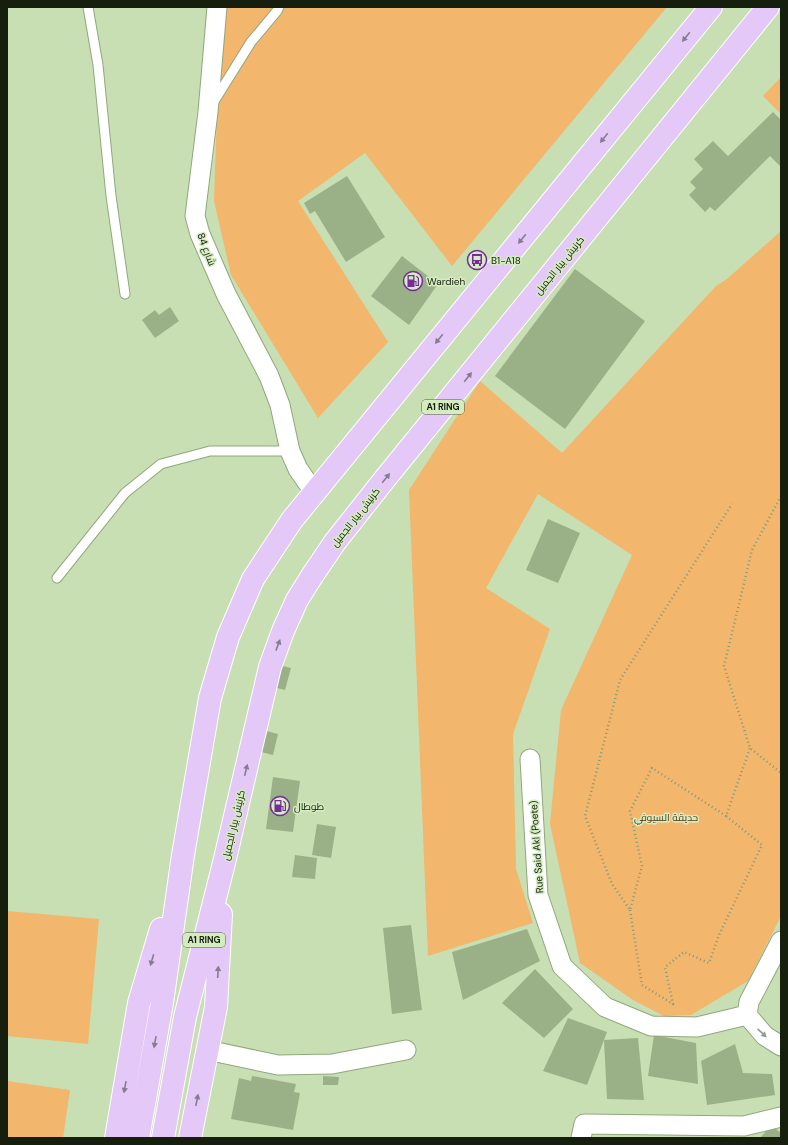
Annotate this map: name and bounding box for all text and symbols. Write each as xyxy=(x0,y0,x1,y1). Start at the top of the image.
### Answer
one-way arrow xyxy=(682,32,690,43)
one-way arrow xyxy=(599,132,608,143)
street label: شارع 84 xyxy=(194,231,219,267)
one-way arrow xyxy=(517,233,526,244)
street label: كرنيش بيار الجميل xyxy=(532,233,587,297)
bus stop icon: B1-A18 xyxy=(466,249,488,271)
place label: B1-A18 xyxy=(491,254,521,267)
fuel station icon: Wardieh xyxy=(402,270,424,292)
place label: Wardieh xyxy=(427,275,465,288)
one-way arrow xyxy=(435,334,444,345)
one-way arrow xyxy=(464,371,472,382)
road number: A1 RING xyxy=(422,400,464,414)
one-way arrow xyxy=(382,472,391,483)
street label: كرنيش بيار الجميل xyxy=(328,485,383,550)
one-way arrow xyxy=(276,638,282,650)
one-way arrow xyxy=(243,764,249,777)
street label: كرنيش بيار الجميل xyxy=(219,789,248,862)
fuel station icon: طوطال xyxy=(269,795,291,817)
place label: طوطال xyxy=(294,800,324,813)
street label: Rue Said Akl (Poete) xyxy=(527,800,546,894)
park label: حديقة السيوفي xyxy=(634,811,698,825)
road number: A1 RING xyxy=(183,933,225,947)
one-way arrow xyxy=(149,954,155,966)
one-way arrow xyxy=(214,966,221,978)
one-way arrow xyxy=(757,1028,767,1038)
one-way arrow xyxy=(152,1036,158,1048)
one-way arrow xyxy=(122,1080,128,1093)
one-way arrow xyxy=(195,1094,201,1106)

